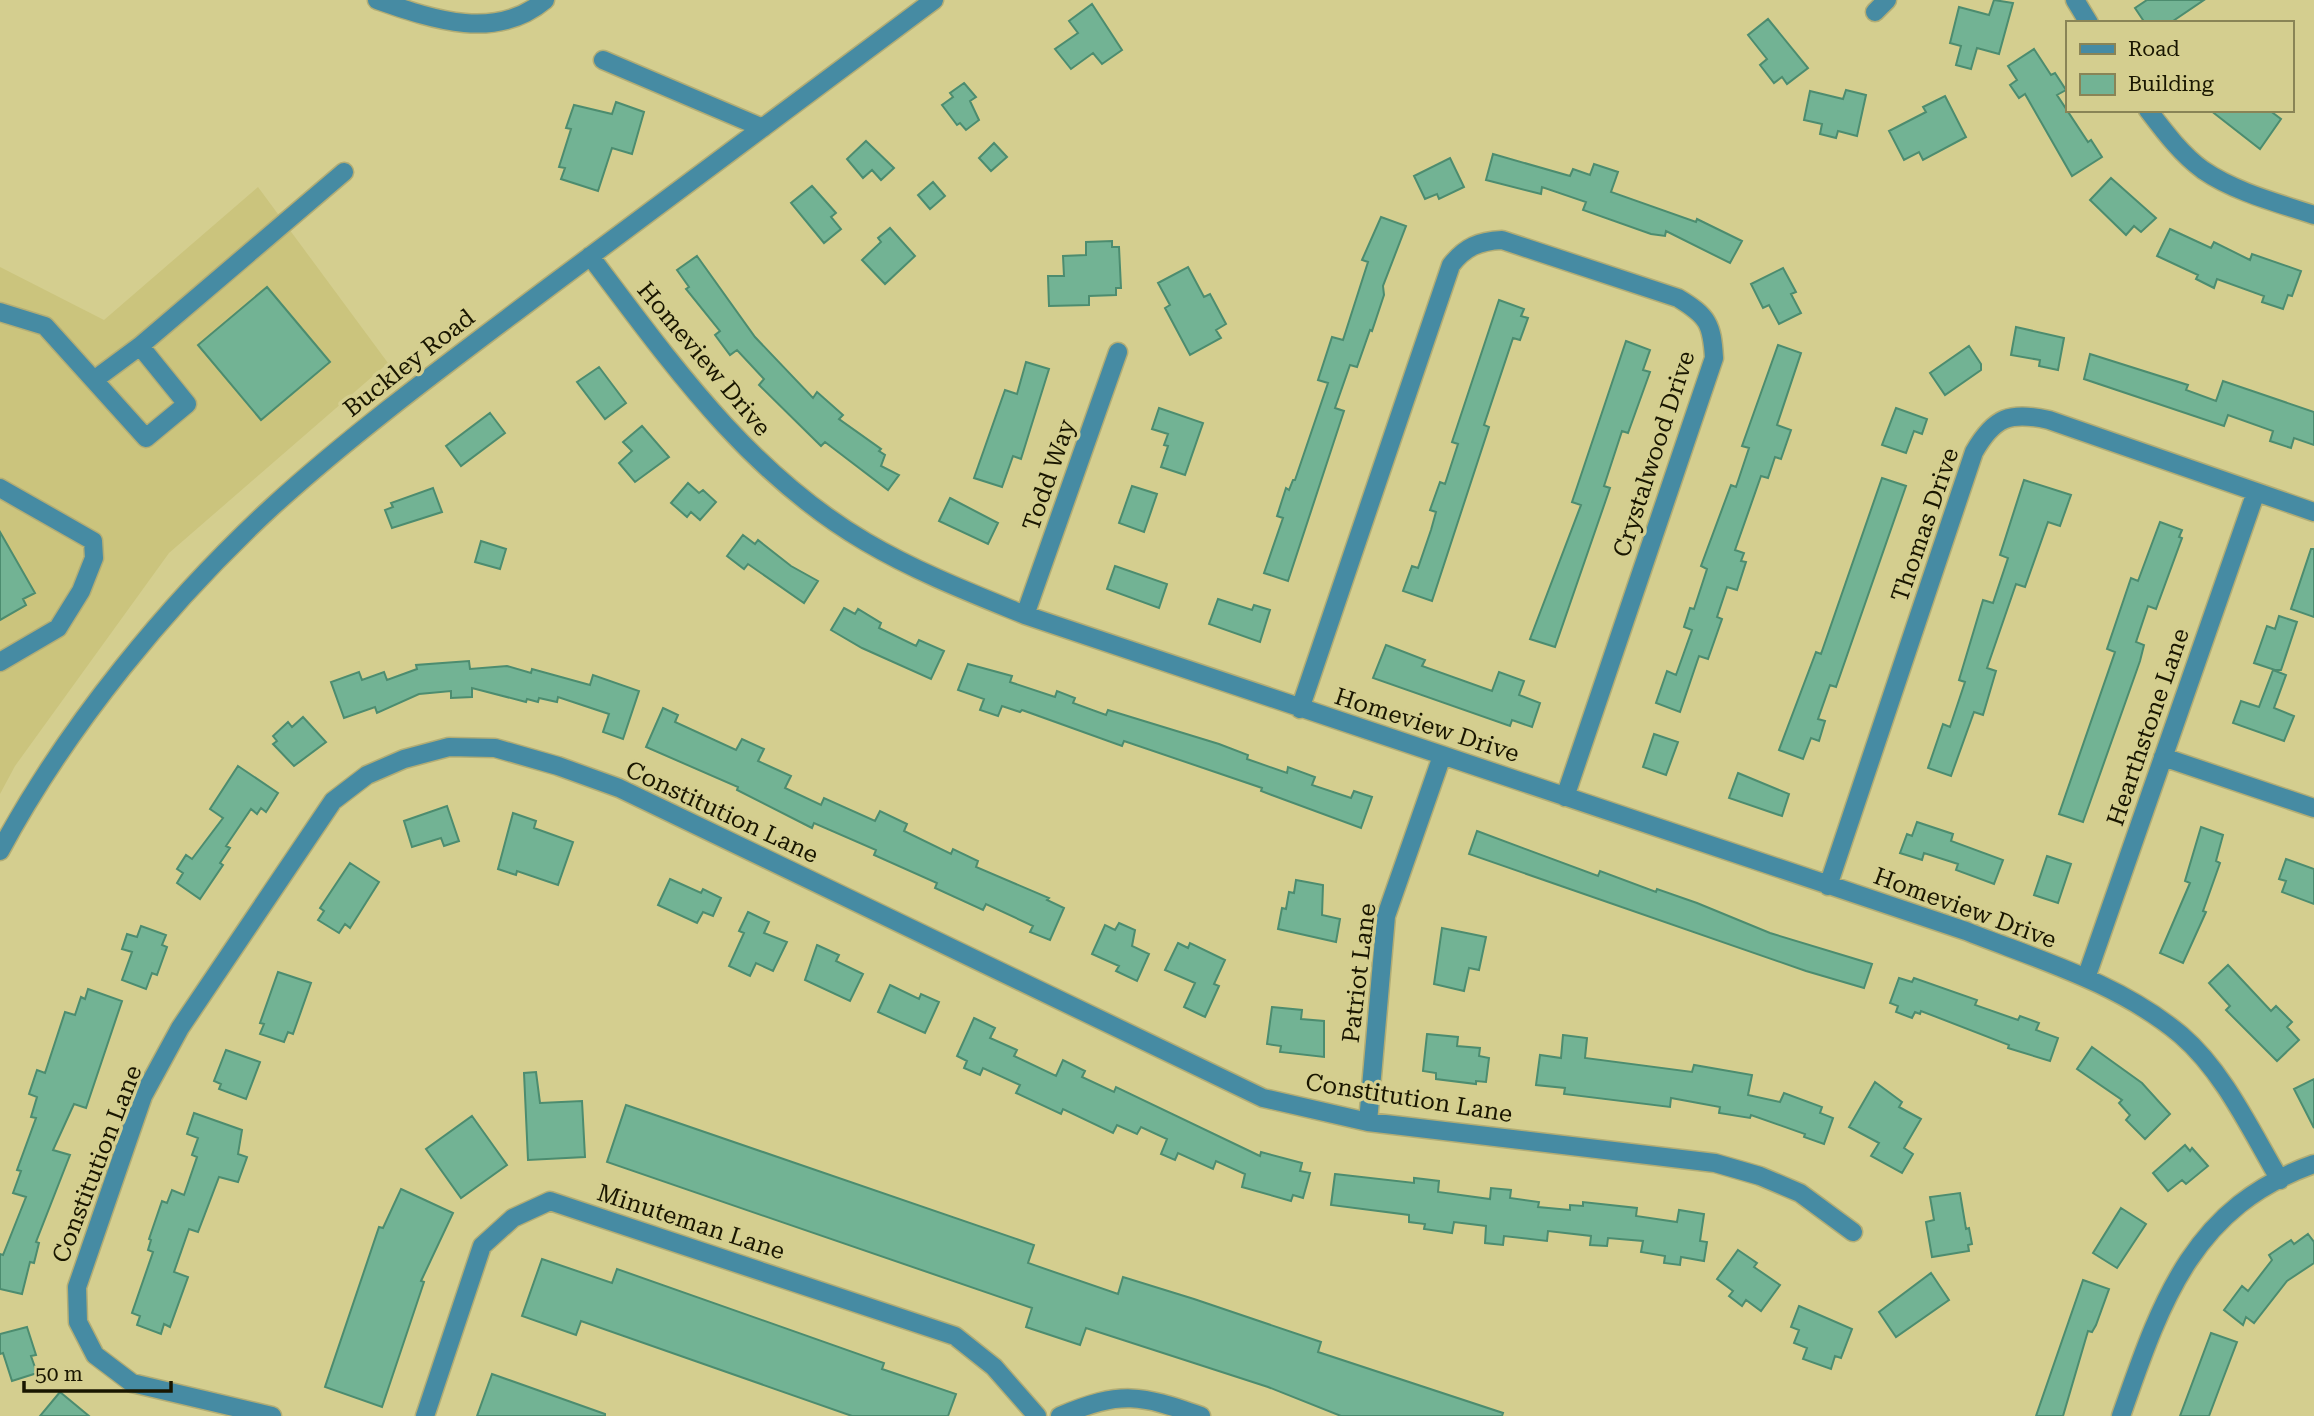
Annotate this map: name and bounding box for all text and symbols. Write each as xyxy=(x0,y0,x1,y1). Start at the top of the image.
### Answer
legend xyxy=(2066,21,2293,112)
text: Road xyxy=(2128,37,2180,61)
text: Building xyxy=(2128,72,2214,96)
street label: Homeview Drive xyxy=(631,276,777,442)
street label: Buckley Road xyxy=(338,303,480,423)
street label: Crystalwood Drive xyxy=(1607,347,1701,561)
street label: Todd Way xyxy=(1017,415,1081,534)
street label: Thomas Drive xyxy=(1886,444,1964,606)
street label: Hearthstone Lane xyxy=(2101,625,2195,829)
street label: Homeview Drive xyxy=(1331,682,1523,768)
street label: Constitution Lane xyxy=(621,755,823,869)
street label: Homeview Drive xyxy=(1870,862,2060,954)
street label: Patriot Lane xyxy=(1337,902,1381,1044)
street label: Constitution Lane xyxy=(46,1061,148,1267)
street label: Constitution Lane xyxy=(1304,1068,1514,1128)
street label: Minuteman Lane xyxy=(594,1178,788,1266)
scale bar xyxy=(24,1350,172,1394)
text: 50 m xyxy=(35,1362,83,1386)

